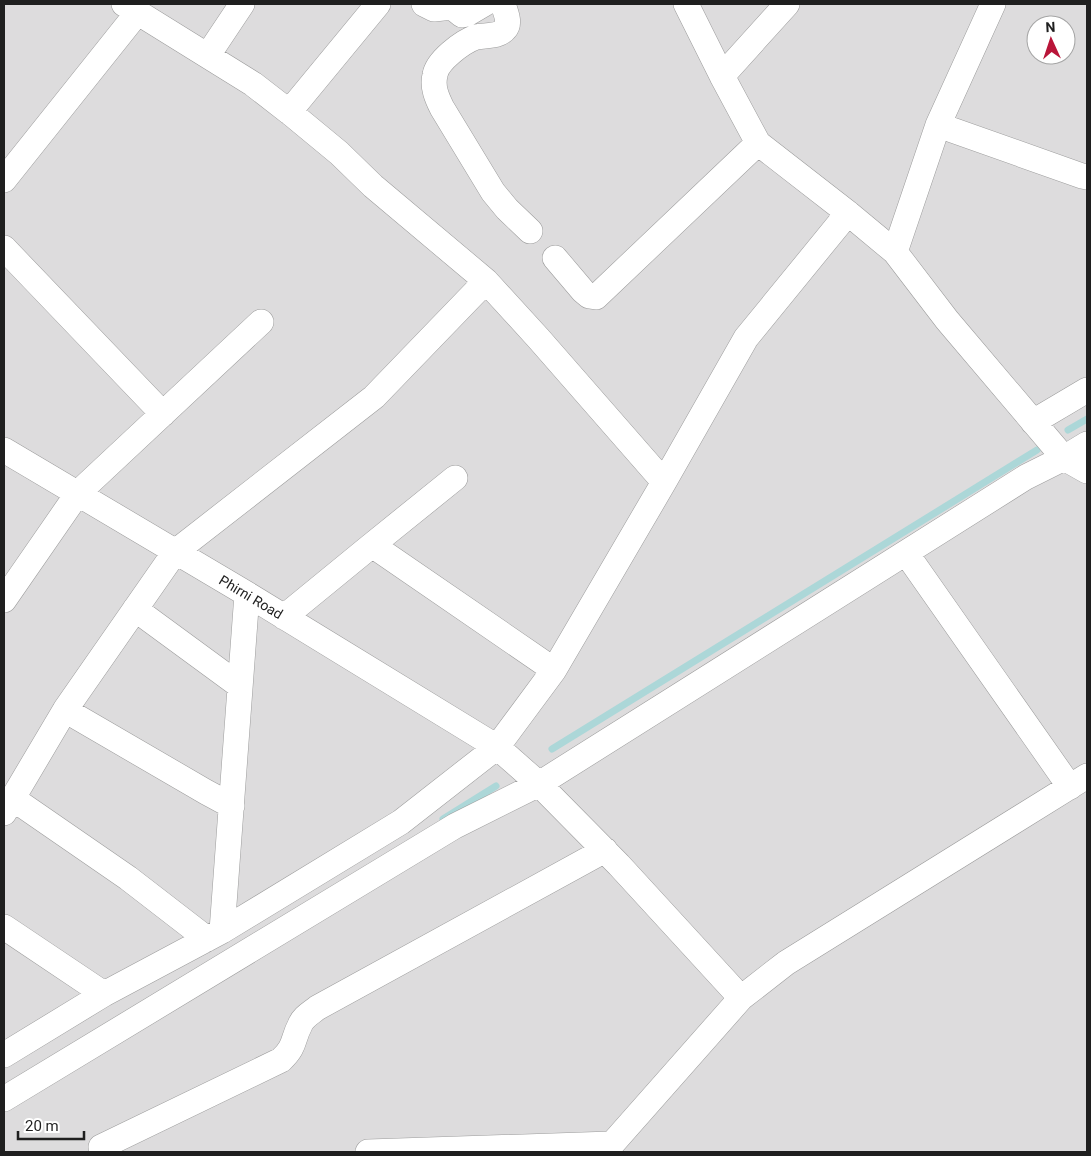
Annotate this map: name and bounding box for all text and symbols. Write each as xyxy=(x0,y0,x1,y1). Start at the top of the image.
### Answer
north arrow xyxy=(1026,15,1076,65)
text: N xyxy=(1045,19,1056,35)
street label: Phirni Road xyxy=(216,572,286,622)
scale bar xyxy=(18,1108,84,1140)
text: 20 m xyxy=(25,1117,59,1135)

